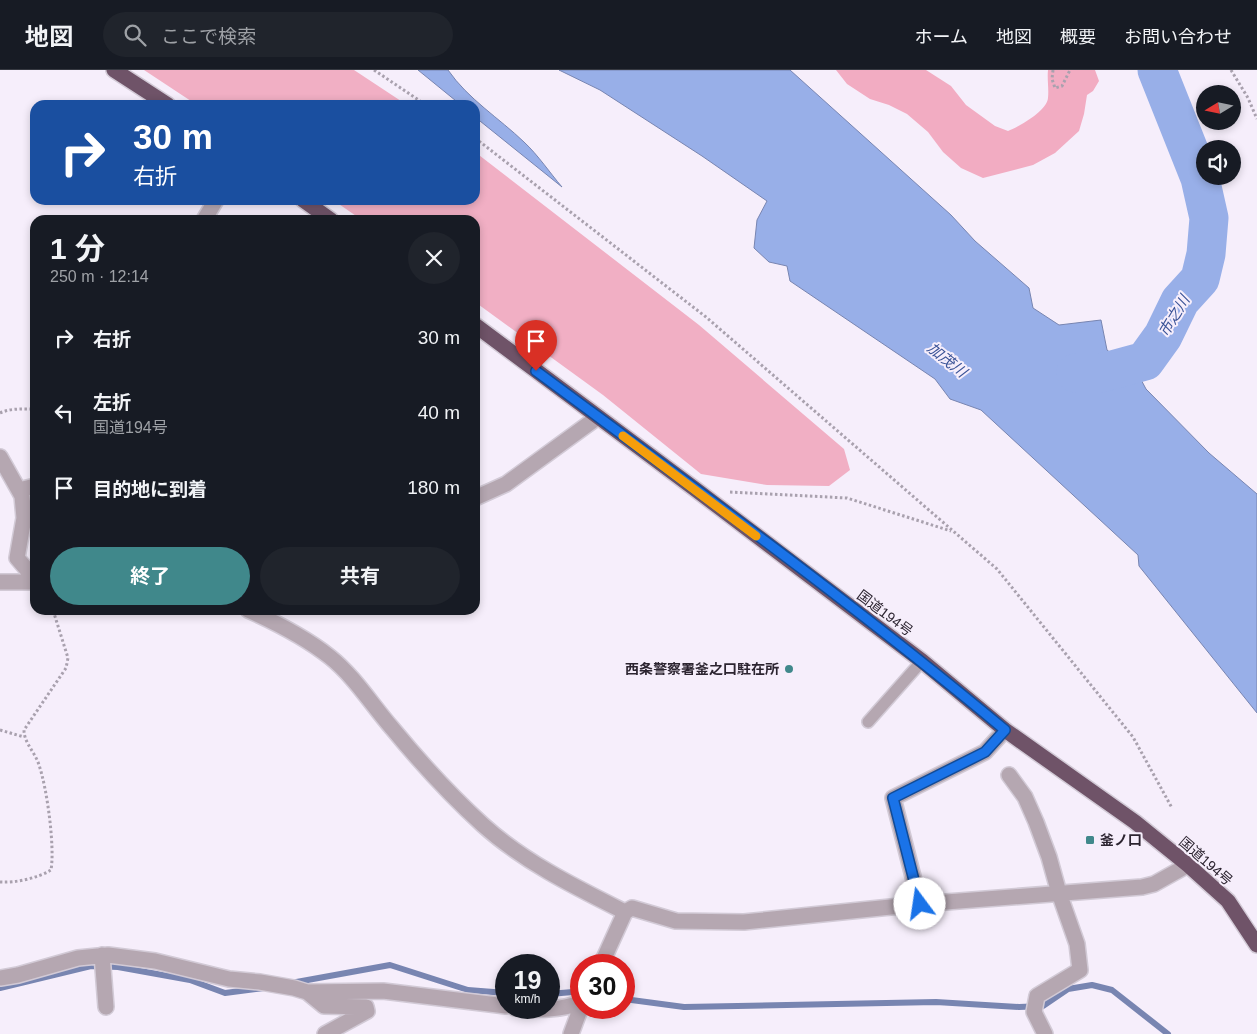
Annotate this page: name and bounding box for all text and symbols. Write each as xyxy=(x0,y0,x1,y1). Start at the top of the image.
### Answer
search box xyxy=(103,12,453,57)
icon: search xyxy=(121,21,149,49)
text: 地図 xyxy=(25,23,73,50)
text: ここで検索 xyxy=(161,26,256,47)
text: ホーム xyxy=(915,27,968,47)
text: 地図 xyxy=(996,27,1032,47)
text: 概要 xyxy=(1060,27,1096,47)
text: お問い合わせ xyxy=(1124,27,1232,47)
north arrow xyxy=(1196,85,1241,130)
map controls xyxy=(1196,85,1241,185)
text: 30 m xyxy=(133,117,213,156)
icon: right xyxy=(50,120,115,185)
button: sound xyxy=(1196,140,1241,185)
text: 右折 xyxy=(133,164,177,189)
text: 1 分 xyxy=(50,232,105,265)
button: close xyxy=(408,232,460,284)
text: 250 m · 12:14 xyxy=(50,268,149,285)
water label: 市之川 xyxy=(1155,290,1193,339)
pin xyxy=(515,320,557,371)
icon: right xyxy=(50,324,78,352)
text: 30 m xyxy=(418,327,460,348)
icon: arrive xyxy=(522,327,550,355)
text: 右折 xyxy=(93,329,131,350)
water label: 加茂川 xyxy=(924,339,972,382)
text: 左折 xyxy=(93,392,131,413)
icon: left xyxy=(50,399,78,427)
text: 40 m xyxy=(418,402,460,423)
text: 国道194号 xyxy=(93,419,168,436)
icon: arrive xyxy=(50,474,78,502)
text: 180 m xyxy=(407,477,460,498)
text: 目的地に到着 xyxy=(93,479,207,500)
button: 終了 xyxy=(50,547,250,605)
button: 共有 xyxy=(260,547,460,605)
street label: 国道194号 xyxy=(854,587,916,639)
place label: 西条警察署釜之口駐在所 xyxy=(625,661,779,677)
marker: 西条警察署釜之口駐在所 xyxy=(783,663,795,675)
place label: 釜ノ口 xyxy=(1100,832,1142,848)
marker: 釜ノ口 xyxy=(1084,834,1096,846)
street label: 国道194号 xyxy=(1176,834,1236,888)
position arrow xyxy=(893,877,945,929)
speed limit sign: 30 xyxy=(570,954,635,1019)
text: 19 xyxy=(514,966,541,994)
text: km/h xyxy=(514,992,541,1006)

